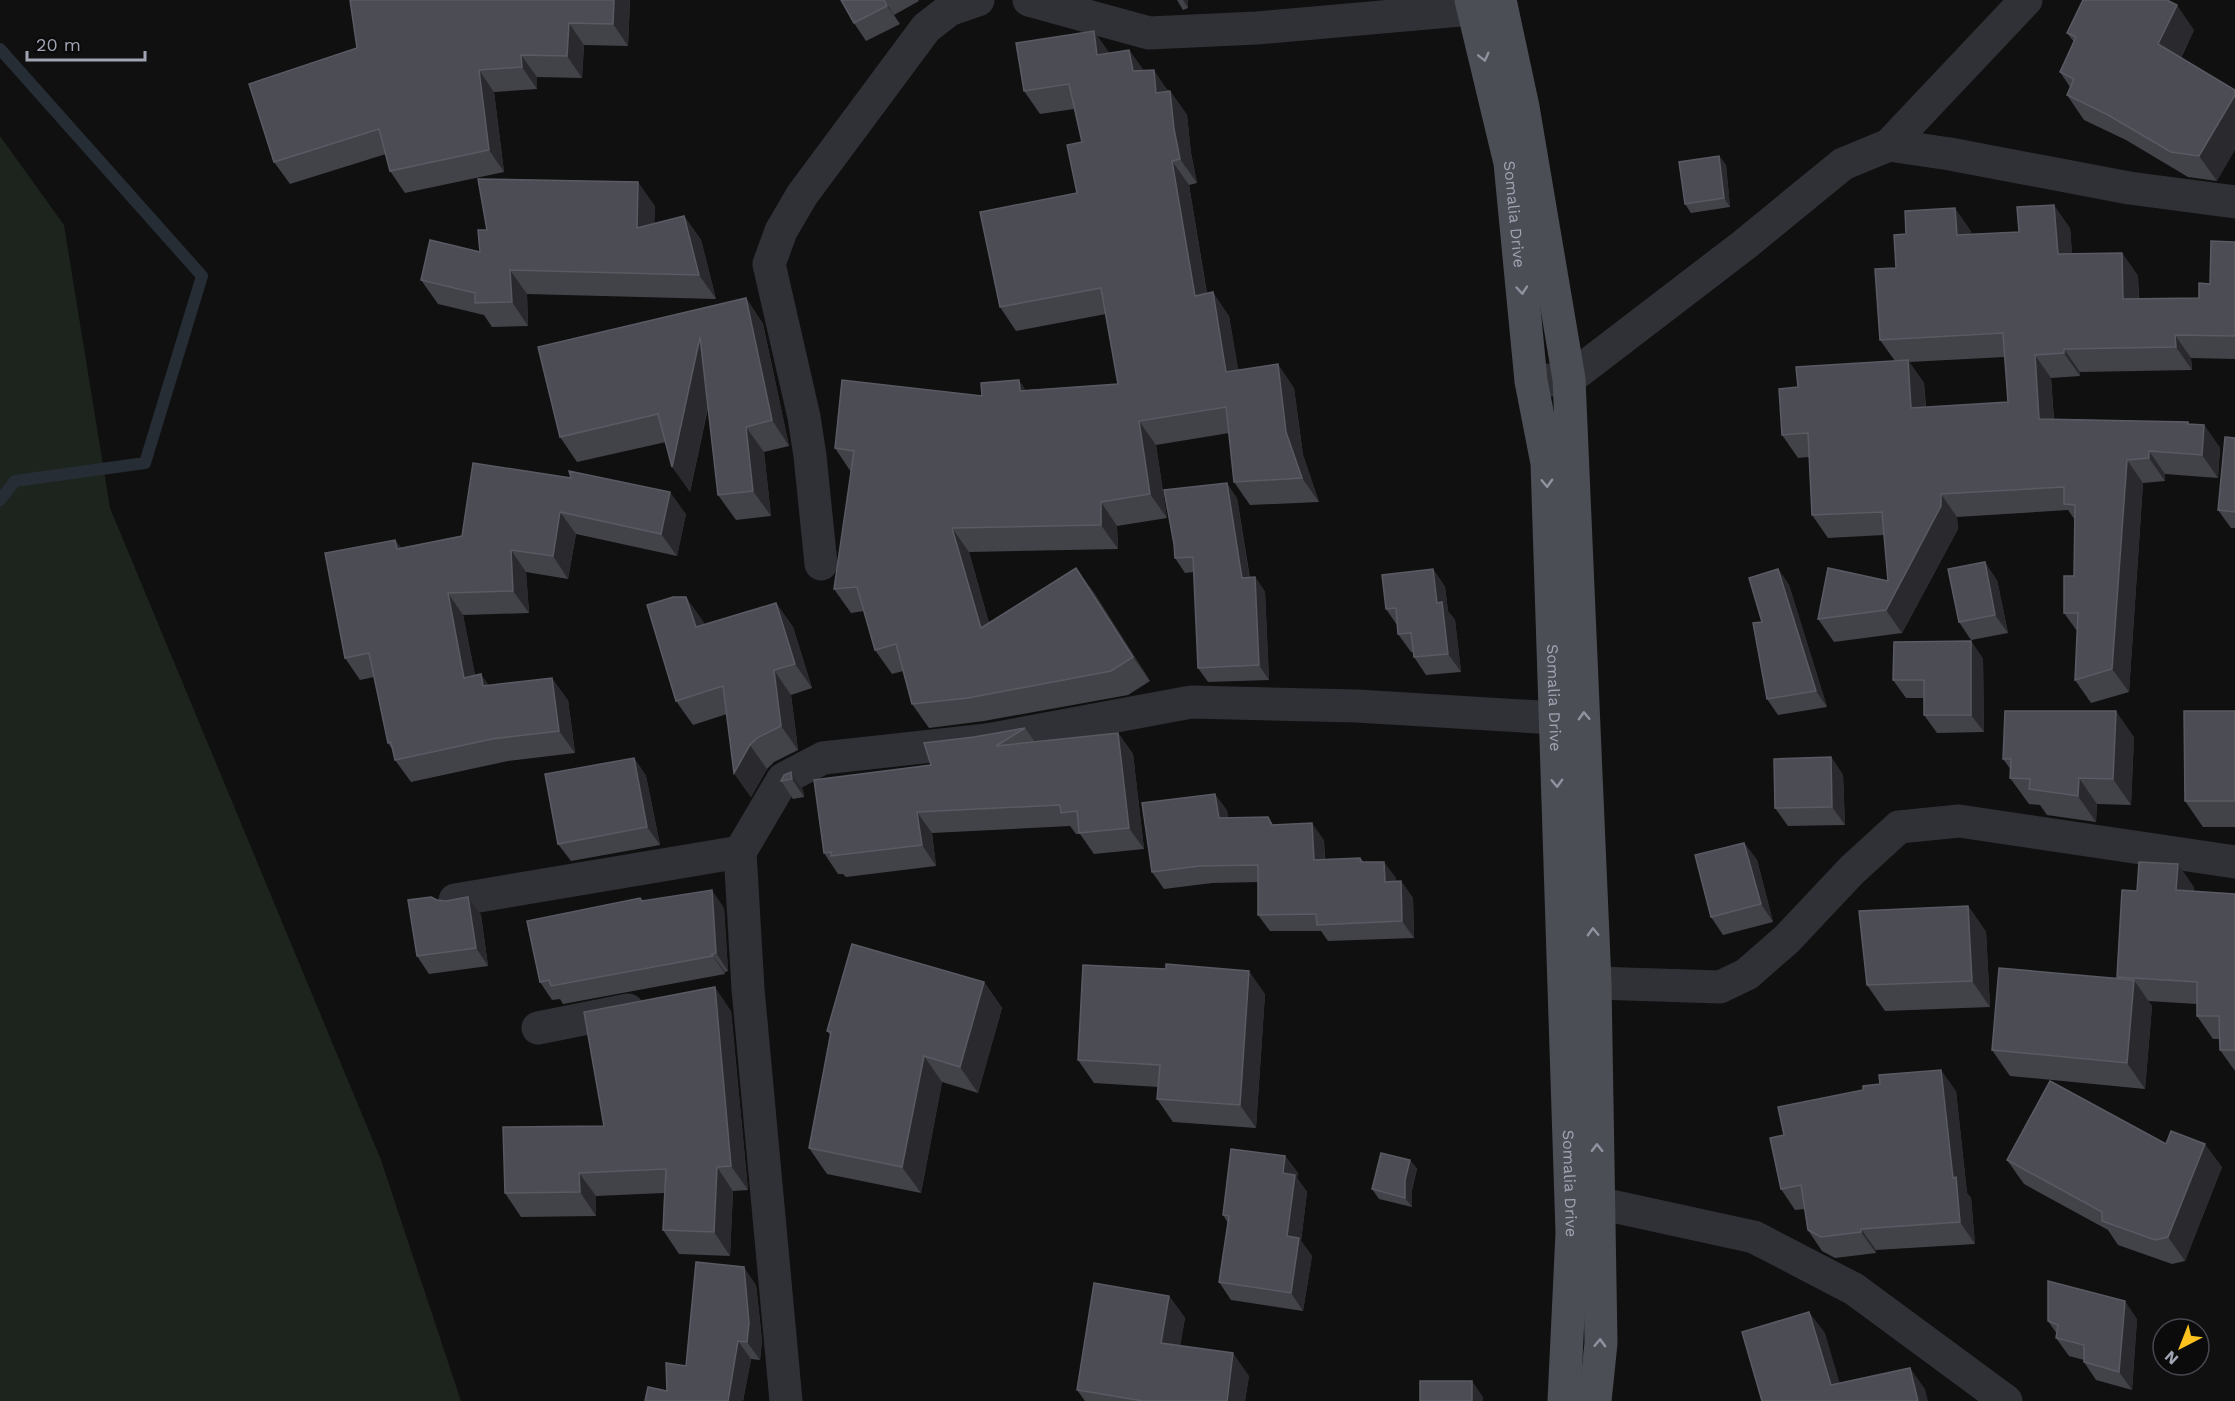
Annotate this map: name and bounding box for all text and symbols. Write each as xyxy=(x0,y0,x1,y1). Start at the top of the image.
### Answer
scale bar xyxy=(27,24,146,62)
text: 20 m xyxy=(36,34,81,55)
one-way arrow xyxy=(1477,52,1490,62)
street label: Somalia Drive xyxy=(1500,160,1530,269)
one-way arrow xyxy=(1515,286,1528,295)
one-way arrow xyxy=(1541,479,1554,488)
street label: Somalia Drive xyxy=(1543,644,1566,752)
one-way arrow xyxy=(1577,712,1590,721)
one-way arrow xyxy=(1551,779,1564,788)
one-way arrow xyxy=(1587,927,1600,936)
street label: Somalia Drive xyxy=(1559,1130,1582,1237)
one-way arrow xyxy=(1591,1143,1604,1152)
north arrow xyxy=(2151,1317,2211,1377)
one-way arrow xyxy=(1594,1338,1607,1347)
text: N xyxy=(2161,1347,2182,1369)

